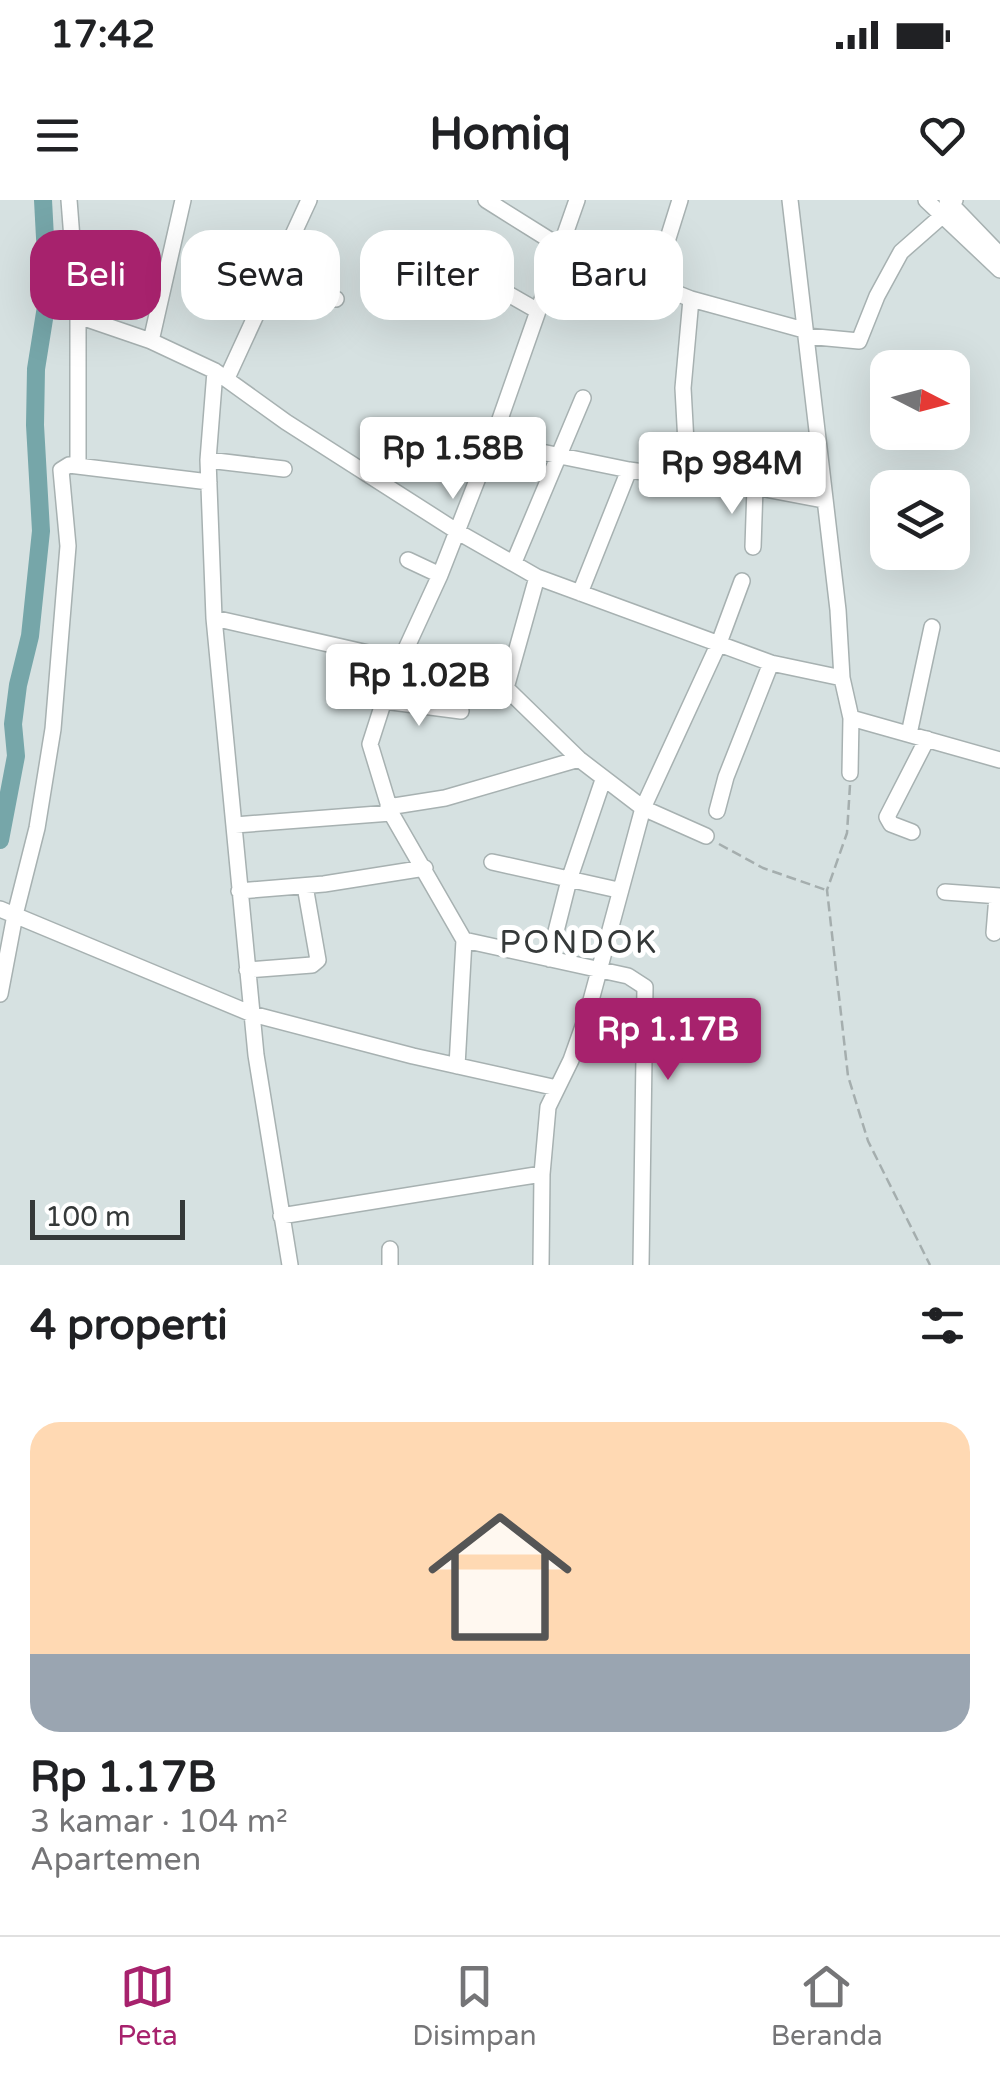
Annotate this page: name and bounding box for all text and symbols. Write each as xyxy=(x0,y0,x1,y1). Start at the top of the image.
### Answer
text: 17:42 xyxy=(50,12,155,58)
icon: menu xyxy=(30,108,85,163)
text: Homiq xyxy=(429,108,571,162)
icon: heart xyxy=(915,108,970,163)
chip: Beli xyxy=(30,230,161,320)
chip: Sewa xyxy=(181,230,340,320)
chip: Filter xyxy=(360,230,514,320)
chip: Baru xyxy=(534,230,683,320)
north arrow xyxy=(870,350,970,450)
map controls xyxy=(870,350,970,570)
pin: Rp 1.58B xyxy=(350,417,556,502)
text: Rp 1.58B xyxy=(382,430,524,468)
pin: Rp 984M xyxy=(640,432,824,517)
text: Rp 984M xyxy=(661,445,803,483)
button: layers xyxy=(870,470,970,570)
pin: Rp 1.02B xyxy=(316,644,522,729)
text: Rp 1.02B xyxy=(348,657,490,695)
district label: PONDOK xyxy=(499,924,659,962)
pin: Rp 1.17B xyxy=(565,998,771,1083)
text: Rp 1.17B xyxy=(597,1011,739,1049)
scale bar xyxy=(30,1195,185,1240)
text: 100 m xyxy=(45,1200,131,1234)
icon: filters xyxy=(915,1298,970,1353)
text: 4 properti xyxy=(30,1300,228,1351)
icon: home xyxy=(410,1487,590,1667)
text: Rp 1.17B xyxy=(30,1752,216,1803)
text: 3 kamar · 104 m² xyxy=(30,1803,288,1841)
text: Apartemen xyxy=(30,1841,201,1879)
tab: Peta xyxy=(117,1959,178,2053)
tab: Disimpan xyxy=(412,1959,536,2053)
tab: Beranda xyxy=(771,1959,883,2053)

